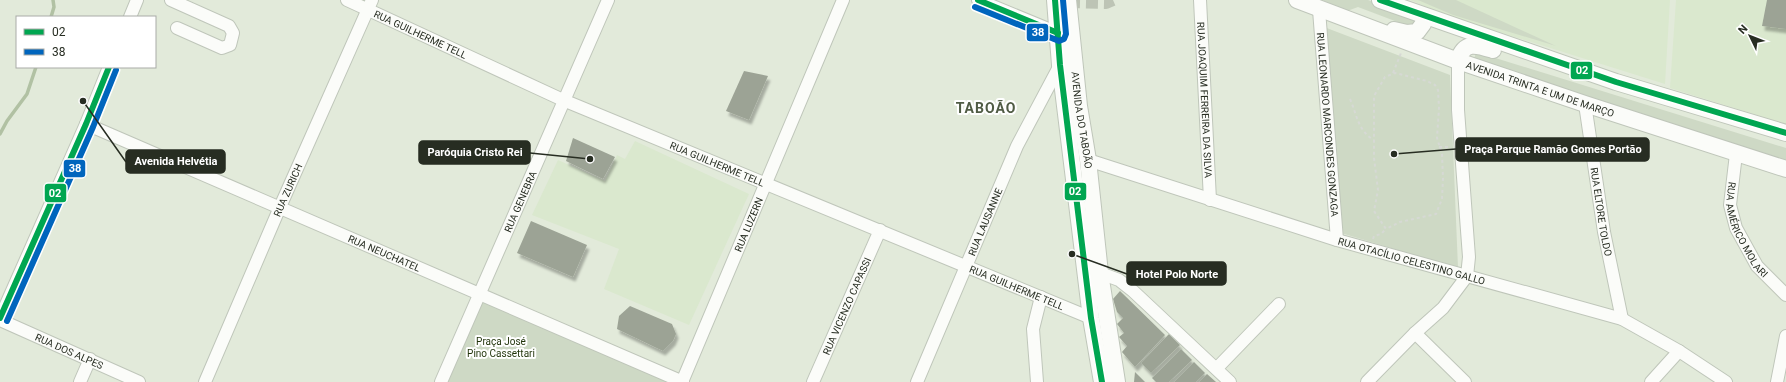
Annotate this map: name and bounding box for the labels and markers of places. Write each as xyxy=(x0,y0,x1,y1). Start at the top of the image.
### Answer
callout: Praça Parque Ramão Gomes Portão xyxy=(1456,138,1649,161)
callout: Paróquia Cristo Rei xyxy=(419,141,530,164)
callout: Avenida Helvétia xyxy=(126,150,225,173)
callout: Hotel Polo Norte xyxy=(1127,262,1226,285)

